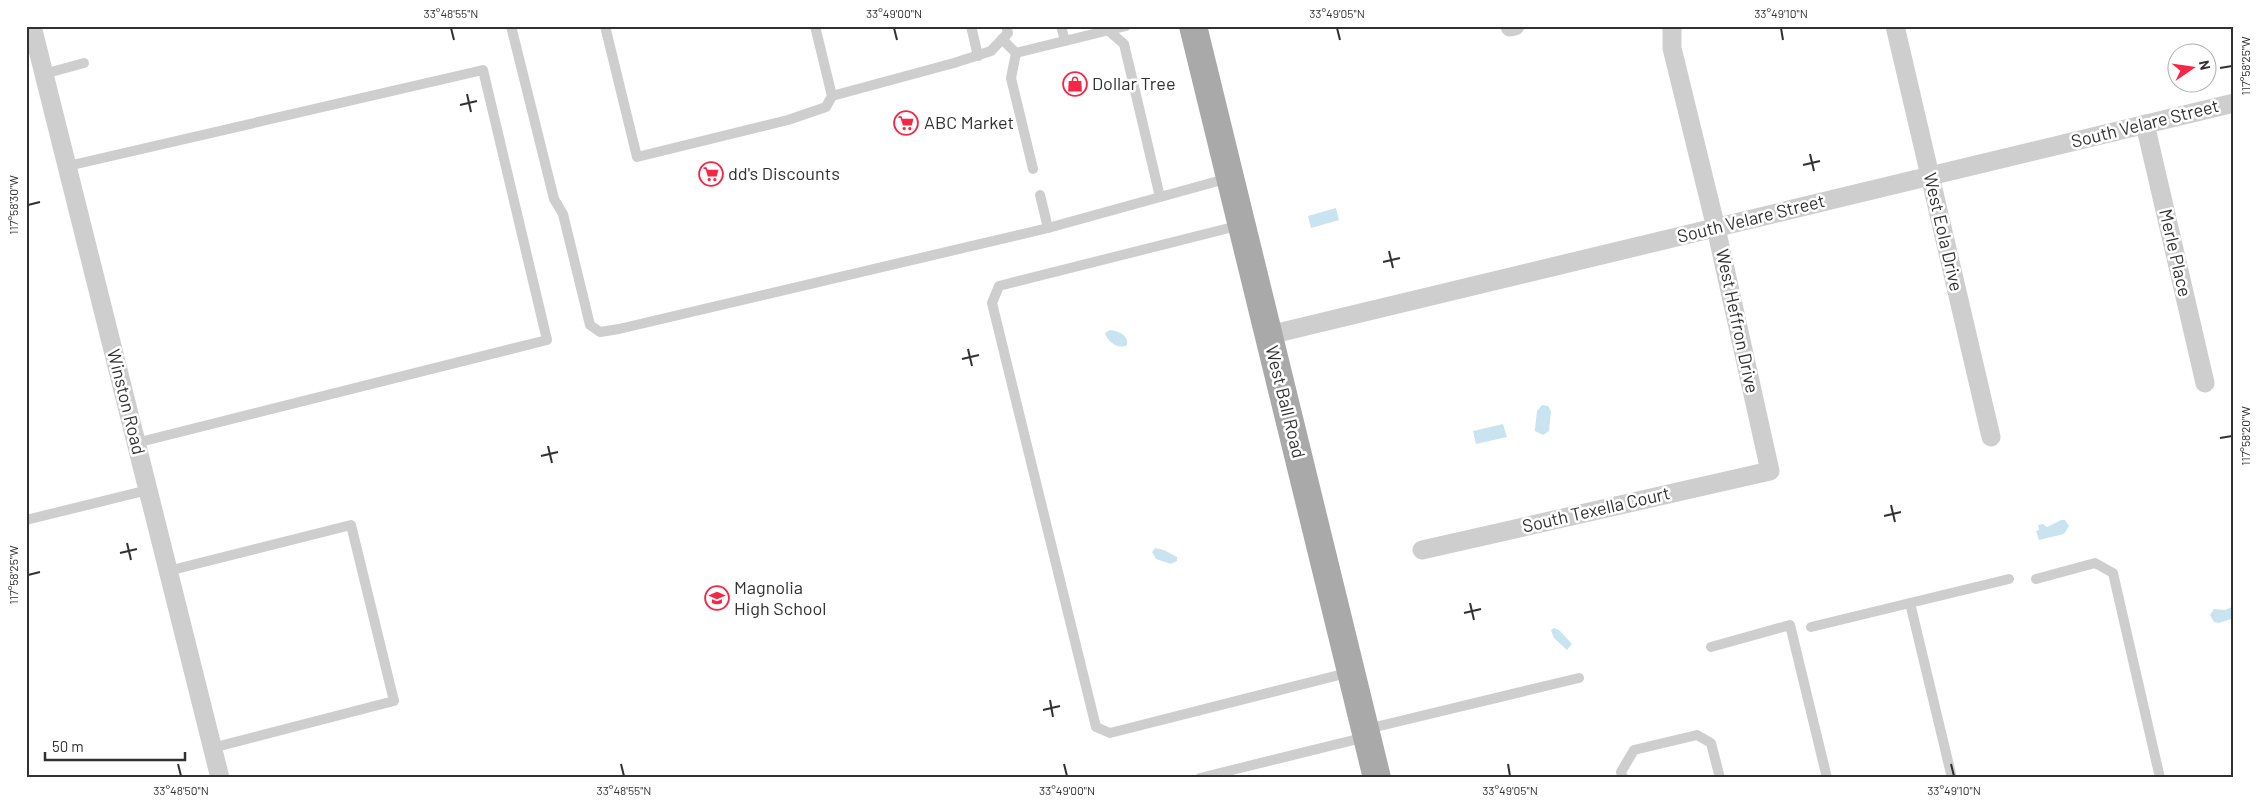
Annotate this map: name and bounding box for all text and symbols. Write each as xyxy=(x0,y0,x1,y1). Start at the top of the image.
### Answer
text: 33°48'55"N xyxy=(424,6,479,20)
text: 33°49'00"N xyxy=(866,6,922,20)
text: 33°49'05"N xyxy=(1309,6,1365,20)
text: 33°49'10"N xyxy=(1754,6,1808,20)
text: 117°58'25"W xyxy=(2238,36,2252,95)
north arrow xyxy=(2168,42,2218,92)
text: N xyxy=(2196,59,2214,71)
shop icon: Dollar Tree xyxy=(1062,71,1088,97)
place label: Dollar Tree xyxy=(1092,72,1176,94)
street label: South Velare Street xyxy=(2069,94,2221,152)
supermarket icon: ABC Market xyxy=(893,110,919,136)
place label: ABC Market xyxy=(924,111,1014,133)
supermarket icon: dd's Discounts xyxy=(698,161,724,187)
place label: dd's Discounts xyxy=(728,162,840,184)
street label: West Eola Drive xyxy=(1920,170,1968,293)
text: 117°58'30"W xyxy=(6,175,20,235)
street label: South Velare Street xyxy=(1675,189,1827,247)
street label: Merle Place xyxy=(2155,207,2197,299)
street label: West Heffron Drive xyxy=(1712,247,1764,395)
street label: West Ball Road xyxy=(1261,343,1311,460)
street label: Winston Road xyxy=(103,347,151,457)
text: 117°58'20"W xyxy=(2238,406,2252,466)
street label: South Texella Court xyxy=(1520,481,1672,537)
text: 117°58'25"W xyxy=(6,545,20,604)
place label: Magnolia High School xyxy=(734,576,827,619)
school or university icon: Magnolia High School xyxy=(704,585,730,611)
scale bar xyxy=(45,729,185,761)
text: 50 m xyxy=(52,737,84,755)
text: 33°48'50"N xyxy=(153,783,209,797)
text: 33°48'55"N xyxy=(597,783,652,797)
text: 33°49'00"N xyxy=(1039,783,1095,797)
text: 33°49'05"N xyxy=(1482,783,1538,797)
text: 33°49'10"N xyxy=(1927,783,1981,797)

